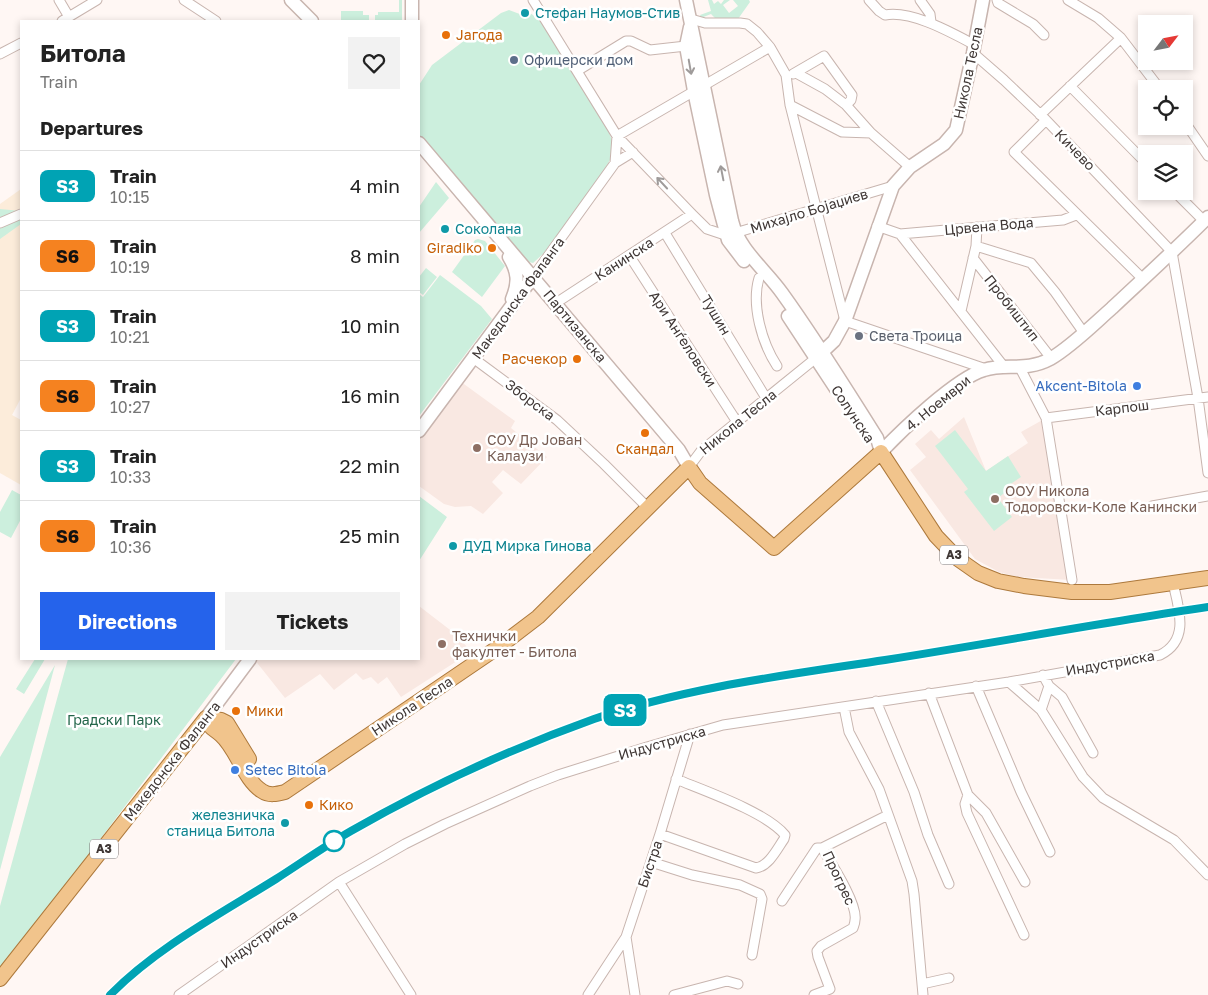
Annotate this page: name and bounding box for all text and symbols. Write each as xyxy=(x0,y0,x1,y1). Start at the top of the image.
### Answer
place label: Стефан Наумов-Стив xyxy=(535,4,680,21)
marker: Стефан Наумов-Стив xyxy=(519,7,531,19)
north arrow xyxy=(1138,15,1192,70)
map controls xyxy=(1138,15,1193,200)
street label: Никола Тесла xyxy=(949,25,986,121)
place label: Јагода xyxy=(456,26,503,43)
marker: Јагода xyxy=(440,29,452,41)
button: heart xyxy=(348,37,400,89)
text: Битола xyxy=(40,38,126,67)
place label: Офицерски дом xyxy=(524,51,633,68)
marker: Офицерски дом xyxy=(508,54,520,66)
one-way arrow xyxy=(685,59,695,75)
text: Train xyxy=(40,72,78,92)
button: locate xyxy=(1138,80,1193,135)
text: Departures xyxy=(40,116,143,139)
street label: Кичево xyxy=(1052,126,1099,174)
button: layers xyxy=(1138,145,1193,200)
text: Train xyxy=(110,164,156,187)
one-way arrow xyxy=(717,166,726,182)
text: 4 min xyxy=(350,174,400,197)
text: S3 xyxy=(56,175,79,197)
one-way arrow xyxy=(656,177,668,189)
street label: Михајло Бојаџиев xyxy=(748,185,870,236)
text: 10:15 xyxy=(110,187,150,207)
street label: Црвена Вода xyxy=(944,213,1034,238)
place label: Соколана xyxy=(455,220,522,237)
marker: Соколана xyxy=(439,223,451,235)
street label: Македонска Фаланга xyxy=(468,233,568,362)
street label: Канинска xyxy=(591,233,656,284)
text: Train xyxy=(110,234,156,257)
place label: Giradiko xyxy=(427,239,482,256)
marker: Giradiko xyxy=(486,242,498,254)
text: 8 min xyxy=(350,244,400,267)
text: S6 xyxy=(56,245,79,267)
text: 10:19 xyxy=(110,257,150,277)
street label: Пробиштип xyxy=(981,271,1044,344)
street label: Партизанска xyxy=(540,286,611,365)
street label: Ари Анѓеловски xyxy=(646,288,721,390)
street label: Тушин xyxy=(698,292,735,338)
text: Train xyxy=(110,304,156,327)
text: 10 min xyxy=(341,314,400,337)
text: S3 xyxy=(56,315,79,337)
text: 10:21 xyxy=(110,327,150,347)
place label: Света Троица xyxy=(869,327,962,344)
marker: Света Троица xyxy=(853,330,865,342)
place label: Расчекор xyxy=(502,350,567,367)
marker: Расчекор xyxy=(571,353,583,365)
street label: 4. Ноември xyxy=(902,371,974,434)
text: Train xyxy=(110,374,156,397)
street label: Зборска xyxy=(502,375,558,424)
place label: Akcent-Bitola xyxy=(1036,377,1127,394)
marker: Akcent-Bitola xyxy=(1131,380,1143,392)
street label: Солунска xyxy=(828,382,879,446)
text: 16 min xyxy=(341,384,400,407)
text: S6 xyxy=(56,385,79,407)
street label: Никола Тесла xyxy=(696,385,780,458)
street label: Карпош xyxy=(1094,396,1150,419)
text: 10:27 xyxy=(110,397,150,417)
marker: Скандал xyxy=(639,427,651,439)
place label: СОУ Др Јован Калаузи xyxy=(487,431,582,464)
place label: Скандал xyxy=(616,440,674,457)
marker: СОУ Др Јован Калаузи xyxy=(471,442,483,454)
text: Train xyxy=(110,444,156,467)
text: 22 min xyxy=(340,454,400,477)
text: S3 xyxy=(56,455,79,477)
text: 10:33 xyxy=(110,467,151,487)
place label: ООУ Никола Тодоровски-Коле Канински xyxy=(1005,482,1197,515)
marker: ООУ Никола Тодоровски-Коле Канински xyxy=(989,493,1001,505)
text: Train xyxy=(110,514,156,537)
text: 25 min xyxy=(340,524,400,547)
text: S6 xyxy=(56,525,79,547)
text: 10:36 xyxy=(110,537,152,557)
place label: ДУД Мирка Гинова xyxy=(463,537,591,554)
marker: ДУД Мирка Гинова xyxy=(447,540,459,552)
road number: A3 xyxy=(940,546,968,564)
button: Directions xyxy=(40,592,215,650)
button: Tickets xyxy=(225,592,400,650)
place label: Технички факултет - Битола xyxy=(452,627,577,660)
marker: Технички факултет - Битола xyxy=(436,638,448,650)
street label: Индустриска xyxy=(1064,646,1156,679)
street label: Никола Тесла xyxy=(368,672,455,739)
line badge: S3 xyxy=(602,694,648,726)
street label: Македонска Фаланга xyxy=(120,698,223,824)
text: S3 xyxy=(613,699,637,721)
place label: Мики xyxy=(246,702,283,719)
marker: Мики xyxy=(230,705,242,717)
park label: Градски Парк xyxy=(67,711,161,728)
street label: Индустриска xyxy=(616,722,708,763)
place label: Setec Bitola xyxy=(245,761,326,778)
marker: Setec Bitola xyxy=(229,764,241,776)
place label: Кико xyxy=(319,796,354,813)
marker: Кико xyxy=(303,799,315,811)
place label: железничка станица Битола xyxy=(167,806,275,839)
marker: железничка станица Битола xyxy=(279,817,291,829)
unlabelled marker xyxy=(323,830,345,852)
street label: Бистра xyxy=(634,838,666,890)
road number: A3 xyxy=(90,840,118,859)
street label: Прогрес xyxy=(819,848,860,908)
street label: Индустриска xyxy=(217,906,301,971)

